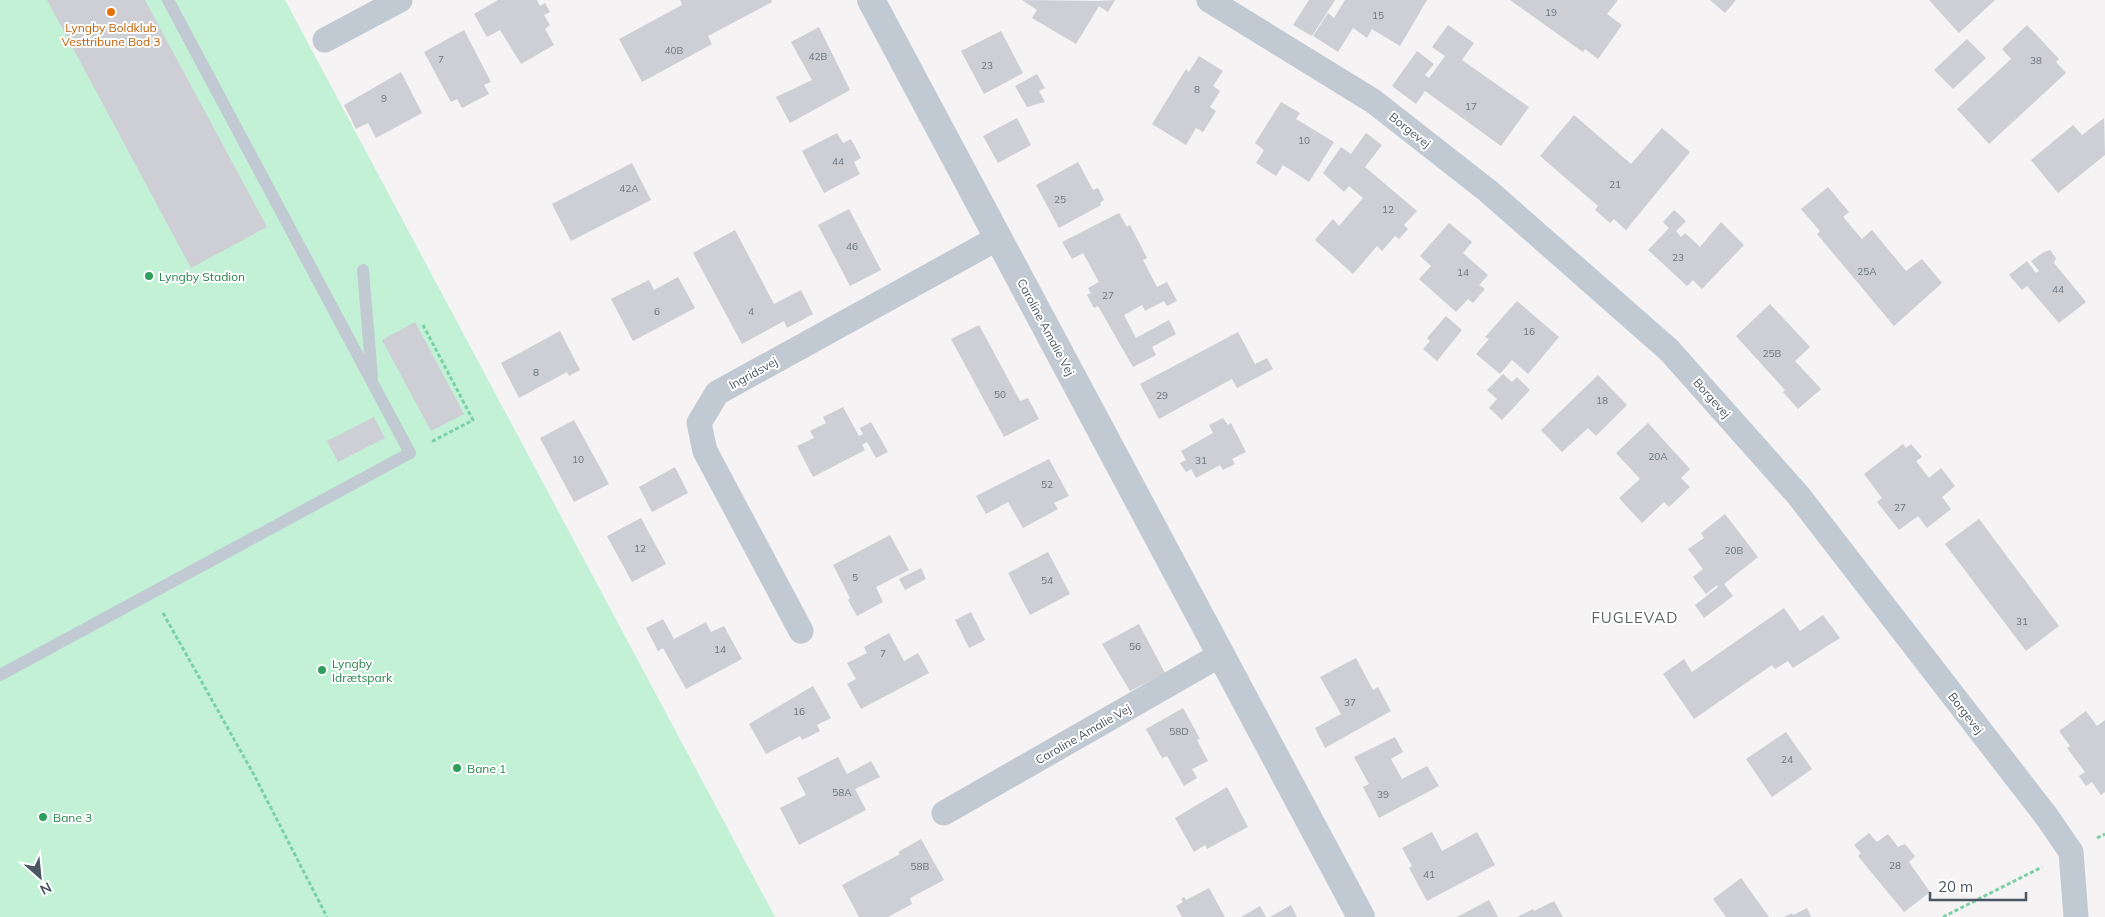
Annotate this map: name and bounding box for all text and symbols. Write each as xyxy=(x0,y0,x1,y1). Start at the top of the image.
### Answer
marker: Lyngby Boldklub Vesttribune Bod 3 xyxy=(105,6,117,18)
house number: 19 xyxy=(1545,6,1557,19)
house number: 15 xyxy=(1372,9,1384,22)
place label: Lyngby Boldklub Vesttribune Bod 3 xyxy=(62,20,160,49)
house number: 40B xyxy=(665,44,684,57)
house number: 42B xyxy=(809,50,828,63)
house number: 7 xyxy=(438,53,444,66)
house number: 38 xyxy=(2030,54,2042,67)
house number: 23 xyxy=(981,59,993,72)
house number: 8 xyxy=(1194,83,1200,96)
house number: 9 xyxy=(381,92,387,105)
house number: 17 xyxy=(1465,100,1477,113)
street label: Borgevej xyxy=(1386,109,1434,151)
house number: 10 xyxy=(1298,134,1310,147)
house number: 44 xyxy=(832,155,844,168)
house number: 21 xyxy=(1609,178,1621,191)
house number: 42A xyxy=(619,182,639,195)
house number: 25 xyxy=(1054,193,1066,206)
house number: 12 xyxy=(1382,203,1394,216)
house number: 46 xyxy=(846,240,858,253)
house number: 23 xyxy=(1672,251,1684,264)
house number: 25A xyxy=(1857,265,1877,278)
house number: 14 xyxy=(1457,266,1469,279)
place label: Lyngby Stadion xyxy=(159,269,245,284)
marker: Lyngby Stadion xyxy=(143,270,155,282)
street label: Caroline Amalie Vej xyxy=(1014,276,1078,378)
house number: 44 xyxy=(2052,283,2064,296)
house number: 27 xyxy=(1102,289,1114,302)
house number: 6 xyxy=(654,305,660,318)
house number: 4 xyxy=(748,305,754,318)
house number: 16 xyxy=(1523,325,1535,338)
house number: 25B xyxy=(1763,347,1782,360)
street label: Ingridsvej xyxy=(726,353,780,392)
house number: 8 xyxy=(533,366,539,379)
street label: Borgevej xyxy=(1690,375,1734,421)
house number: 50 xyxy=(994,388,1006,401)
house number: 29 xyxy=(1156,389,1168,402)
house number: 18 xyxy=(1596,394,1608,407)
house number: 20A xyxy=(1648,450,1668,463)
house number: 10 xyxy=(572,453,584,466)
house number: 31 xyxy=(1195,454,1207,467)
house number: 52 xyxy=(1041,478,1053,491)
house number: 27 xyxy=(1894,501,1906,514)
house number: 12 xyxy=(634,542,646,555)
house number: 20B xyxy=(1725,544,1744,557)
house number: 5 xyxy=(852,571,858,584)
house number: 54 xyxy=(1041,574,1053,587)
district label: FUGLEVAD xyxy=(1591,608,1679,627)
house number: 31 xyxy=(2016,615,2028,628)
house number: 56 xyxy=(1129,640,1141,653)
house number: 14 xyxy=(714,643,726,656)
house number: 7 xyxy=(880,647,886,660)
place label: Lyngby Idrætspark xyxy=(332,656,393,685)
marker: Lyngby Idrætspark xyxy=(316,664,328,676)
street label: Borgevej xyxy=(1945,689,1987,737)
house number: 37 xyxy=(1344,696,1356,709)
street label: Caroline Amalie Vej xyxy=(1033,701,1134,767)
house number: 16 xyxy=(793,705,805,718)
house number: 58D xyxy=(1169,725,1189,738)
house number: 24 xyxy=(1781,753,1793,766)
place label: Bane 1 xyxy=(467,761,506,776)
marker: Bane 1 xyxy=(451,762,463,774)
house number: 58A xyxy=(832,786,852,799)
house number: 39 xyxy=(1377,788,1389,801)
place label: Bane 3 xyxy=(53,810,92,825)
marker: Bane 3 xyxy=(37,811,49,823)
north arrow xyxy=(15,852,65,902)
house number: 28 xyxy=(1889,859,1901,872)
house number: 58B xyxy=(911,860,930,873)
house number: 41 xyxy=(1423,868,1435,881)
scale bar xyxy=(1930,870,2026,902)
text: 20 m xyxy=(1938,877,1973,896)
text: N xyxy=(37,878,55,899)

